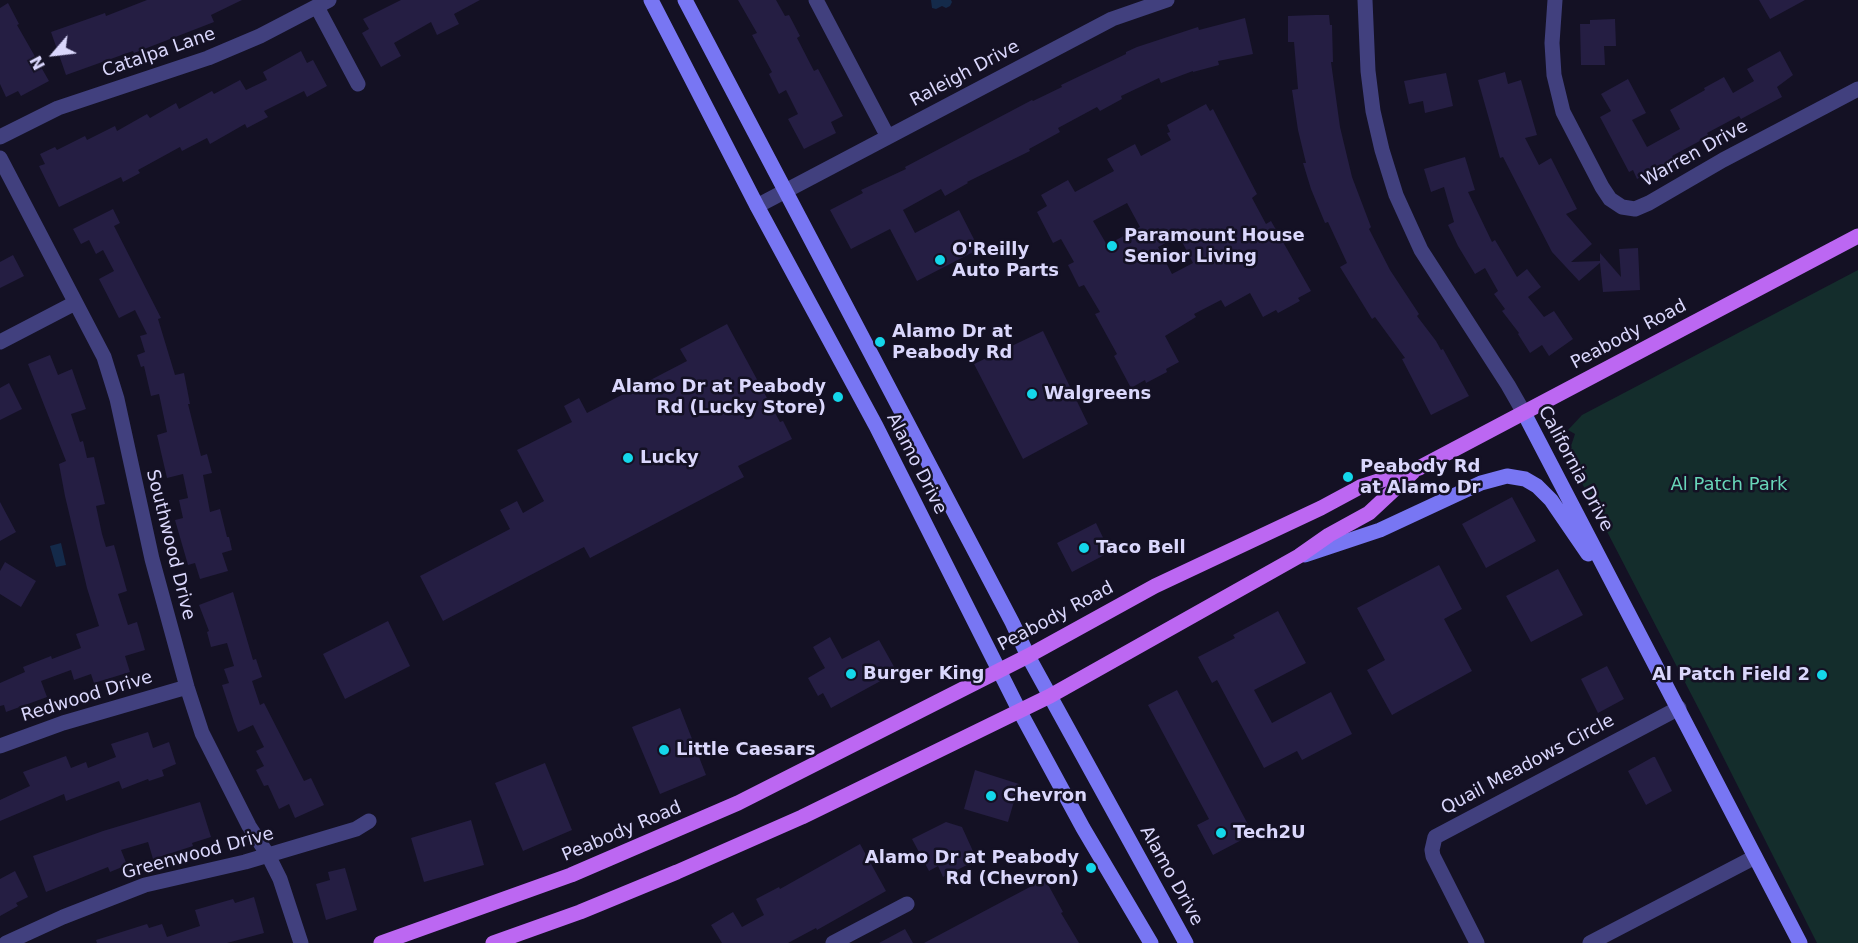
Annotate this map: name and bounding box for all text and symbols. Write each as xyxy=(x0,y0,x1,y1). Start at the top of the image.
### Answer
north arrow xyxy=(24,24,84,84)
street label: Catalpa Lane xyxy=(100,24,218,82)
street label: Raleigh Drive xyxy=(907,36,1023,112)
text: N xyxy=(26,52,49,73)
street label: Warren Drive xyxy=(1638,116,1752,192)
place label: Paramount House Senior Living xyxy=(1124,225,1305,268)
place label: O'Reilly Auto Parts xyxy=(952,239,1059,282)
marker: Paramount House Senior Living xyxy=(1105,239,1119,253)
marker: O'Reilly Auto Parts xyxy=(933,253,947,267)
street label: Peabody Road xyxy=(1568,295,1690,375)
place label: Alamo Dr at Peabody Rd xyxy=(892,321,1012,364)
marker: Alamo Dr at Peabody Rd xyxy=(873,335,887,349)
place label: Alamo Dr at Peabody Rd (Lucky Store) xyxy=(612,376,826,418)
place label: Walgreens xyxy=(1044,383,1151,405)
marker: Walgreens xyxy=(1025,387,1039,401)
marker: Alamo Dr at Peabody Rd (Lucky Store) xyxy=(831,390,845,404)
street label: California Drive xyxy=(1533,402,1617,536)
street label: Alamo Drive xyxy=(881,410,951,518)
place label: Lucky xyxy=(640,447,699,469)
marker: Lucky xyxy=(621,451,635,465)
place label: Peabody Rd at Alamo Dr xyxy=(1360,456,1480,498)
street label: Southwood Drive xyxy=(141,468,199,622)
marker: Peabody Rd at Alamo Dr xyxy=(1341,470,1355,484)
park label: Al Patch Park xyxy=(1670,474,1788,496)
place label: Taco Bell xyxy=(1096,537,1186,559)
marker: Taco Bell xyxy=(1077,541,1091,555)
street label: Peabody Road xyxy=(995,577,1117,657)
place label: Burger King xyxy=(863,663,984,685)
place label: Al Patch Field 2 xyxy=(1652,664,1810,686)
street label: Redwood Drive xyxy=(19,667,155,727)
marker: Burger King xyxy=(844,667,858,681)
marker: Al Patch Field 2 xyxy=(1815,668,1829,682)
street label: Quail Meadows Circle xyxy=(1438,710,1618,820)
place label: Little Caesars xyxy=(676,739,816,761)
marker: Little Caesars xyxy=(657,743,671,757)
place label: Chevron xyxy=(1003,785,1087,807)
marker: Chevron xyxy=(984,789,998,803)
street label: Peabody Road xyxy=(559,797,685,867)
street label: Alamo Drive xyxy=(1135,822,1207,930)
place label: Tech2U xyxy=(1233,822,1306,844)
street label: Greenwood Drive xyxy=(120,823,276,885)
marker: Tech2U xyxy=(1214,826,1228,840)
place label: Alamo Dr at Peabody Rd (Chevron) xyxy=(865,847,1079,890)
marker: Alamo Dr at Peabody Rd (Chevron) xyxy=(1084,861,1098,875)

